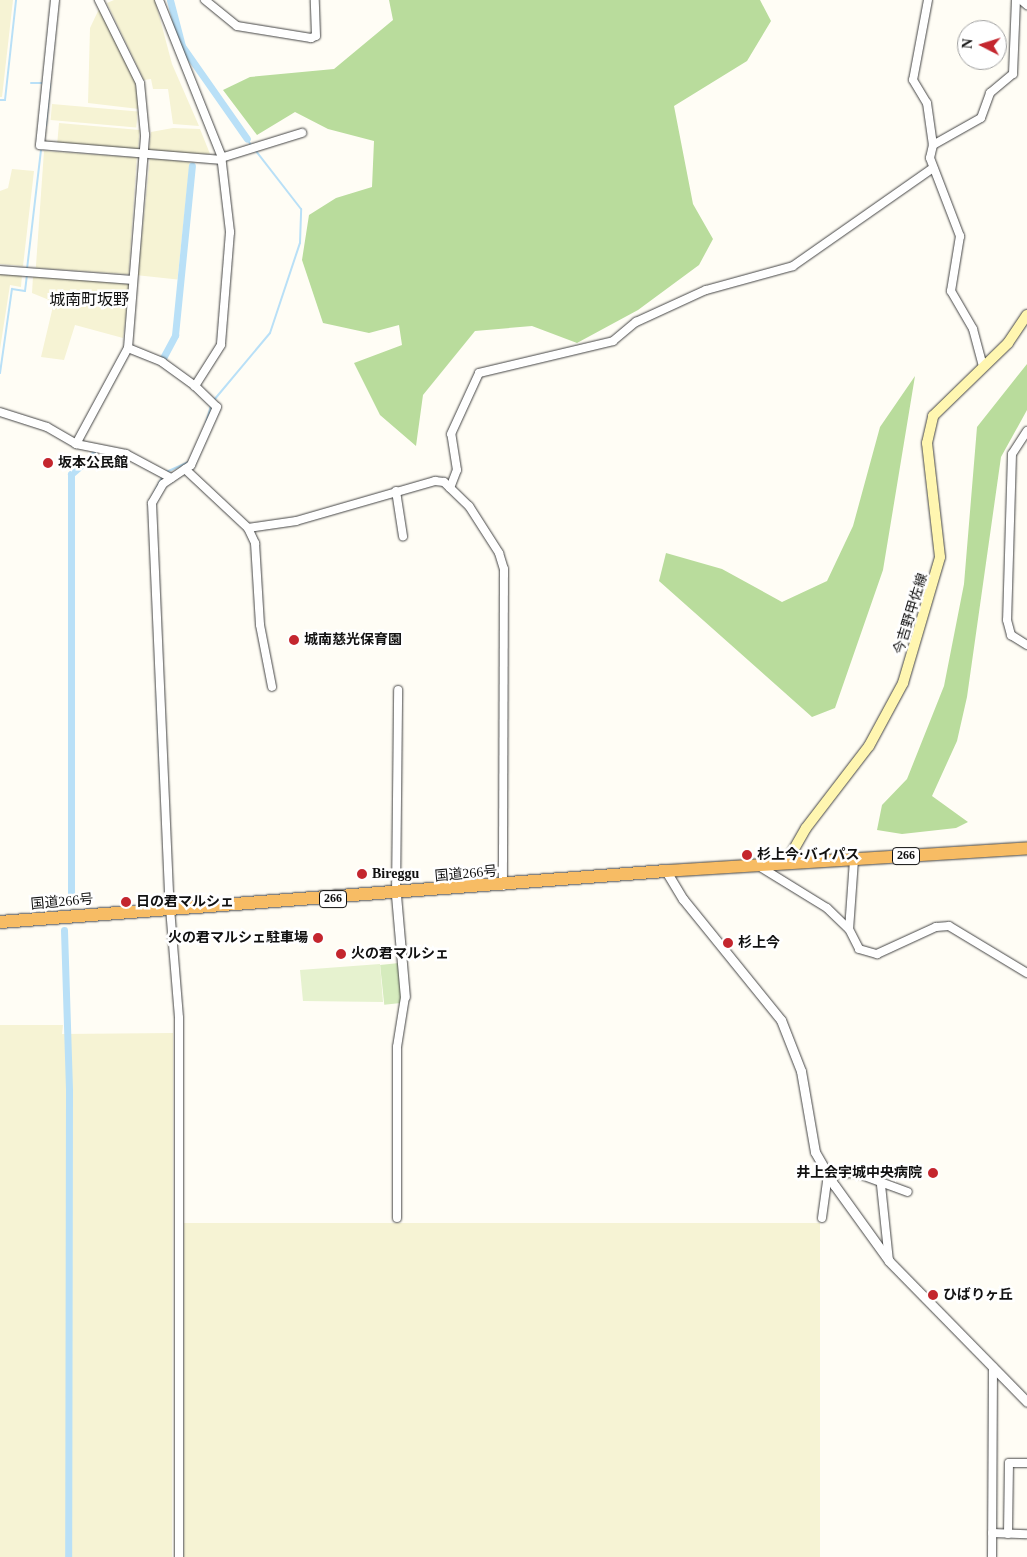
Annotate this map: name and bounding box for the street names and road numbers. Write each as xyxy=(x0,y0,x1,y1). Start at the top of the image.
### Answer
street label: 今吉野甲佐線 xyxy=(891,571,931,657)
road number: 266 xyxy=(891,846,921,866)
street label: 国道266号 xyxy=(434,863,498,885)
road number: 266 xyxy=(318,890,348,909)
street label: 国道266号 xyxy=(30,891,94,913)

